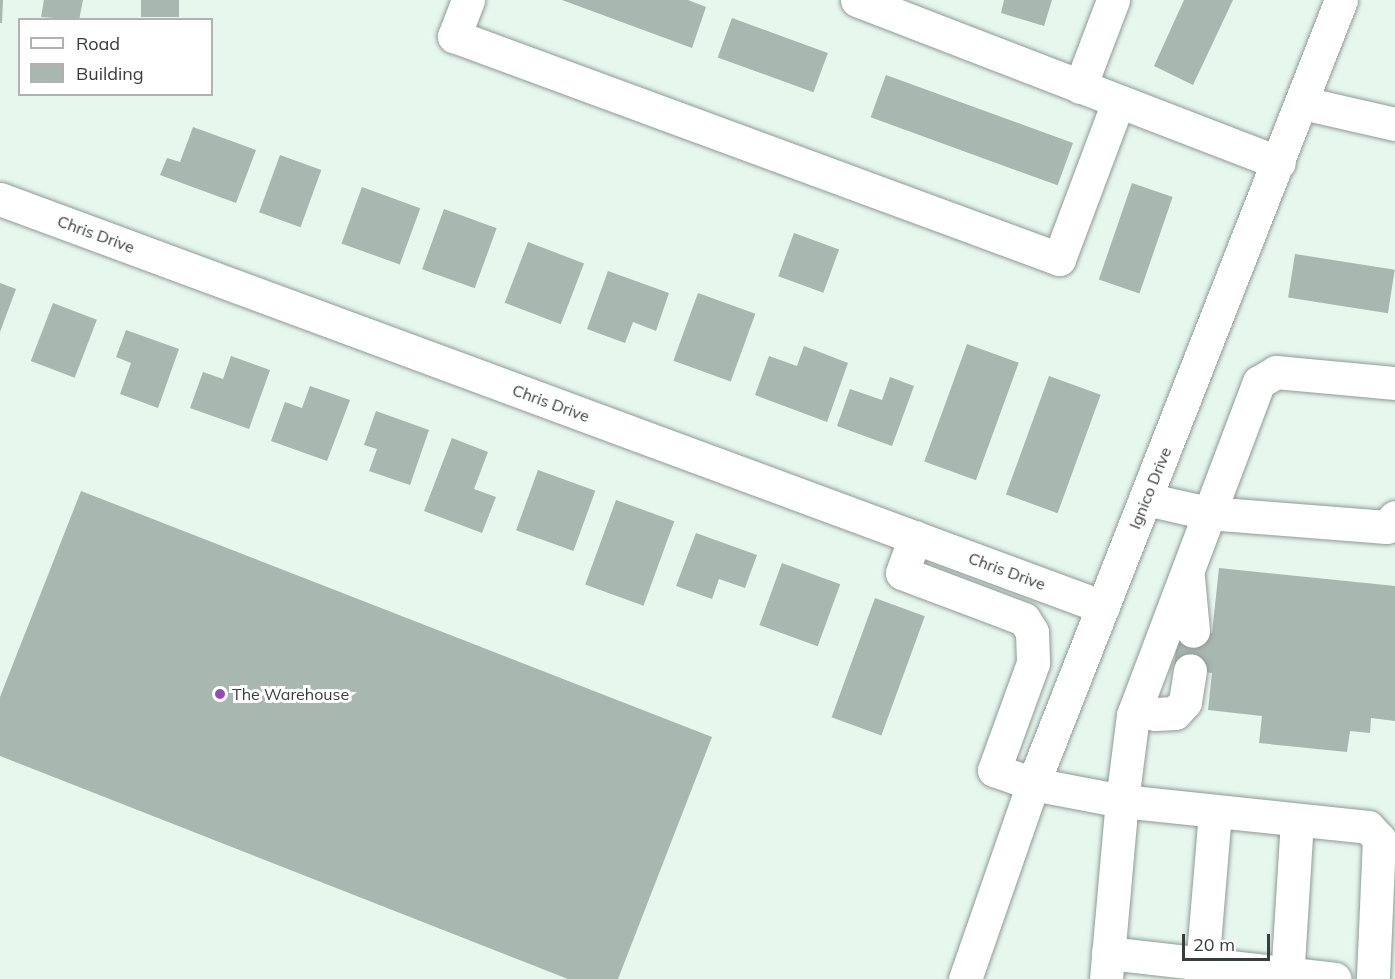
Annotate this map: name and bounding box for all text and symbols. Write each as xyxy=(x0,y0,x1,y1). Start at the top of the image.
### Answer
legend xyxy=(18,18,213,96)
text: Road xyxy=(76,32,120,55)
text: Building xyxy=(76,62,144,85)
street label: Chris Drive xyxy=(55,211,137,257)
street label: Chris Drive xyxy=(510,380,592,426)
street label: Ignico Drive xyxy=(1125,444,1175,532)
street label: Chris Drive xyxy=(966,548,1048,594)
place label: The Warehouse xyxy=(232,684,349,704)
marker: The Warehouse xyxy=(213,687,227,701)
scale bar xyxy=(1185,922,1274,960)
text: 20 m xyxy=(1193,933,1235,956)

